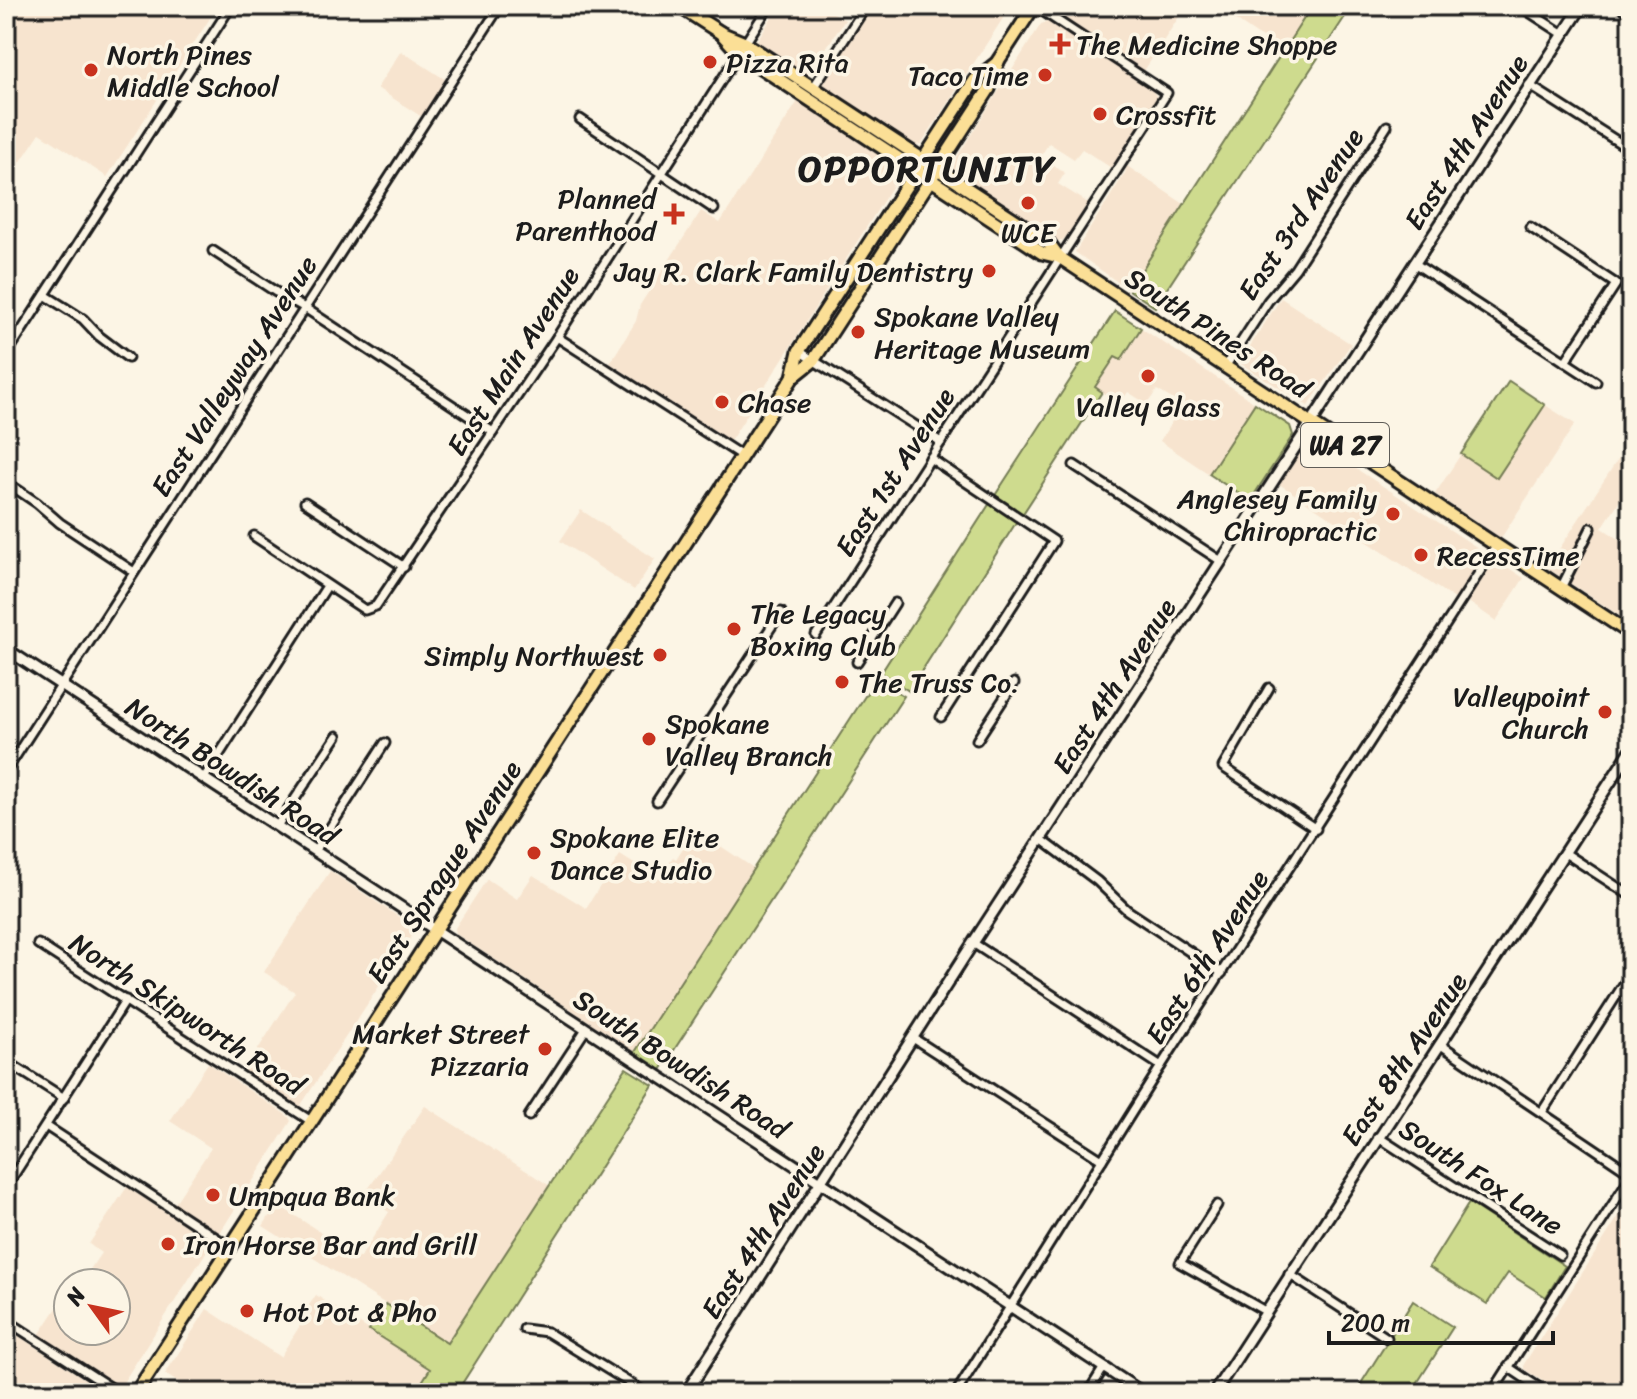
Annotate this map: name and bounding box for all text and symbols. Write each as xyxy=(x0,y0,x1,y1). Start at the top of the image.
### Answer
place label: The Medicine Shoppe xyxy=(1076,20,1337,69)
place label: North Pines Middle School xyxy=(107,30,280,111)
marker: The Medicine Shoppe xyxy=(1051,35,1069,53)
place label: Pizza Rita xyxy=(726,38,849,87)
street label: East 4th Avenue xyxy=(1390,44,1542,240)
place label: Taco Time xyxy=(908,51,1029,100)
marker: Pizza Rita xyxy=(701,53,719,71)
marker: North Pines Middle School xyxy=(82,61,100,79)
marker: Taco Time xyxy=(1036,66,1054,84)
place label: Crossfit xyxy=(1116,90,1217,139)
marker: Crossfit xyxy=(1091,105,1109,123)
street label: East 3rd Avenue xyxy=(1225,117,1377,311)
district label: OPPORTUNITY xyxy=(798,137,1057,201)
place label: Planned Parenthood xyxy=(515,174,658,255)
marker: WCE xyxy=(1019,194,1037,212)
marker: Planned Parenthood xyxy=(663,203,685,225)
place label: WCE xyxy=(1001,208,1057,257)
street label: East Valleyway Avenue xyxy=(137,245,331,507)
place label: Jay R. Clark Family Dentistry xyxy=(613,247,973,296)
street label: South Pines Road xyxy=(1115,254,1323,413)
street label: East Main Avenue xyxy=(433,256,593,466)
marker: Jay R. Clark Family Dentistry xyxy=(980,262,998,280)
place label: Spokane Valley Heritage Museum xyxy=(874,292,1090,373)
marker: Spokane Valley Heritage Museum xyxy=(849,323,867,341)
marker: Valley Glass xyxy=(1139,367,1157,385)
street label: East 1st Avenue xyxy=(821,377,969,567)
place label: Chase xyxy=(738,378,811,427)
place label: Valley Glass xyxy=(1076,382,1221,431)
marker: Chase xyxy=(713,393,731,411)
road number: WA 27 xyxy=(1301,423,1389,467)
place label: Anglesey Family Chiropractic xyxy=(1176,474,1377,555)
marker: Anglesey Family Chiropractic xyxy=(1384,505,1402,523)
place label: RecessTime xyxy=(1437,531,1580,580)
marker: RecessTime xyxy=(1412,546,1430,564)
street label: East 4th Avenue xyxy=(1038,588,1190,784)
place label: The Legacy Boxing Club xyxy=(750,589,896,670)
marker: The Legacy Boxing Club xyxy=(725,620,743,638)
place label: Simply Northwest xyxy=(424,631,644,680)
marker: Simply Northwest xyxy=(651,646,669,664)
place label: The Truss Co. xyxy=(858,658,1019,707)
place label: Valleypoint Church xyxy=(1453,672,1591,753)
marker: The Truss Co. xyxy=(833,673,851,691)
street label: North Bowdish Road xyxy=(115,683,351,860)
place label: Spokane Valley Branch xyxy=(665,699,833,780)
marker: Valleypoint Church xyxy=(1596,703,1614,721)
marker: Spokane Valley Branch xyxy=(640,730,658,748)
street label: East Sprague Avenue xyxy=(353,750,535,994)
place label: Spokane Elite Dance Studio xyxy=(550,813,719,894)
marker: Spokane Elite Dance Studio xyxy=(525,844,543,862)
street label: East 6th Avenue xyxy=(1132,860,1282,1054)
street label: North Skipworth Road xyxy=(59,919,317,1110)
street label: East 8th Avenue xyxy=(1327,962,1481,1156)
street label: South Bowdish Road xyxy=(563,976,801,1154)
place label: Market Street Pizzaria xyxy=(352,1009,531,1090)
marker: Market Street Pizzaria xyxy=(536,1040,554,1058)
street label: South Fox Lane xyxy=(1389,1105,1573,1249)
street label: East 4th Avenue xyxy=(687,1133,839,1329)
place label: Umpqua Bank xyxy=(229,1171,396,1220)
marker: Umpqua Bank xyxy=(204,1186,222,1204)
place label: Iron Horse Bar and Grill xyxy=(183,1220,478,1269)
marker: Iron Horse Bar and Grill xyxy=(159,1235,177,1253)
north arrow xyxy=(52,1267,132,1347)
text: N xyxy=(55,1279,97,1314)
place label: Hot Pot & Pho xyxy=(263,1287,437,1336)
scale bar xyxy=(1329,1295,1553,1345)
marker: Hot Pot & Pho xyxy=(238,1302,256,1320)
text: 200 m xyxy=(1341,1302,1410,1344)

